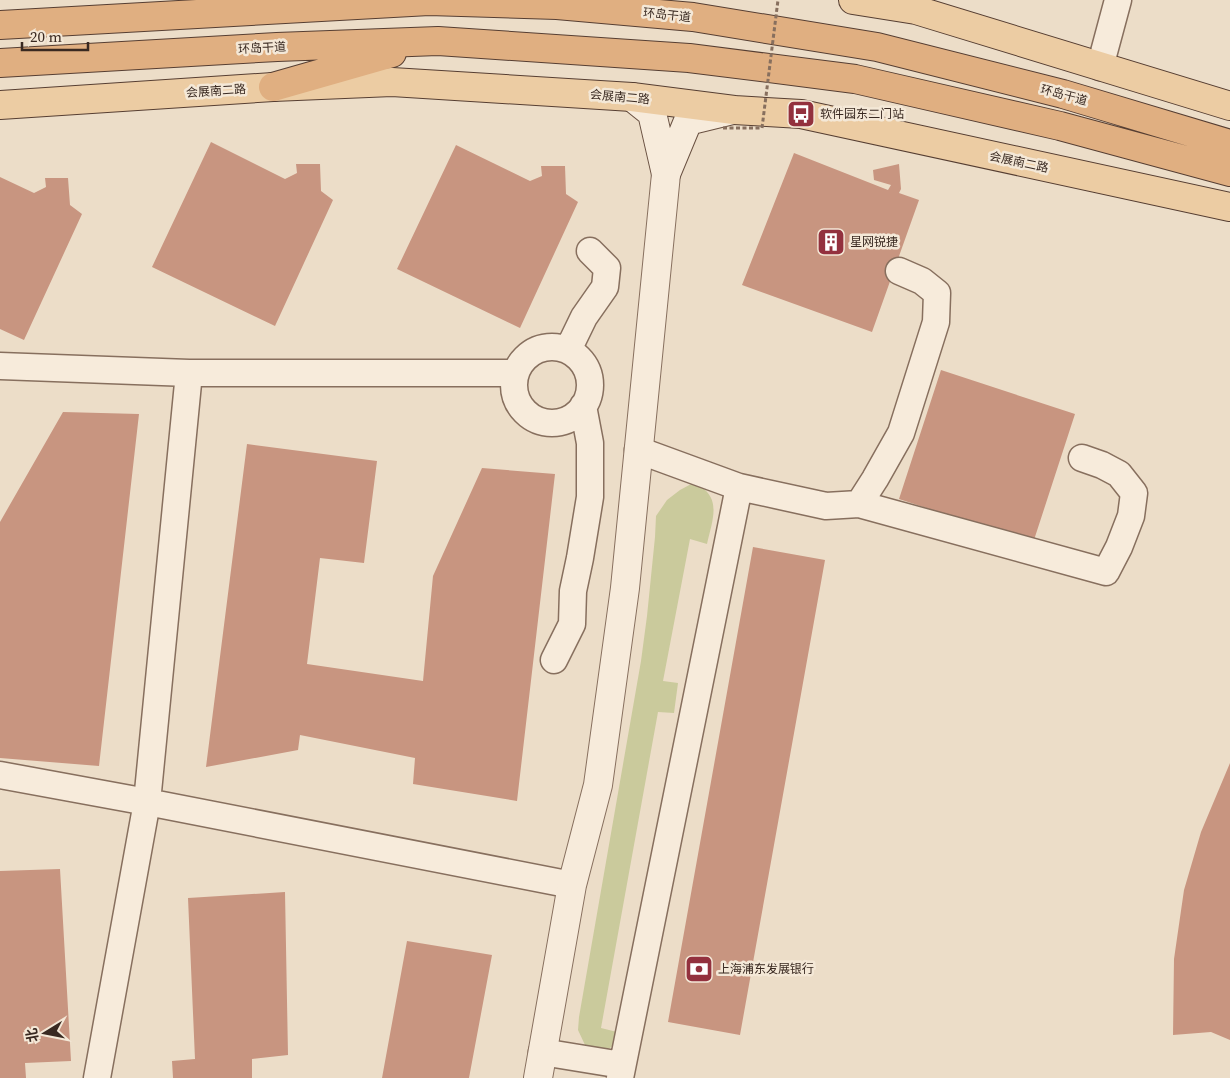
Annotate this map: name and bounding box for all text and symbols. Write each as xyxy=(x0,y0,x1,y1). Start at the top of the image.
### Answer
street label: 环岛干道 xyxy=(642,5,692,25)
scale bar xyxy=(22,20,89,52)
text: 20 m xyxy=(30,26,62,47)
street label: 环岛干道 xyxy=(238,39,286,57)
street label: 会展南二路 xyxy=(186,81,246,101)
street label: 环岛干道 xyxy=(1039,81,1089,109)
street label: 会展南二路 xyxy=(589,86,651,108)
bus stop icon: 软件园东二门站 xyxy=(786,99,816,129)
place label: 软件园东二门站 xyxy=(820,106,904,122)
street label: 会展南二路 xyxy=(988,148,1050,176)
building icon: 星网锐捷 xyxy=(816,227,846,257)
place label: 星网锐捷 xyxy=(850,234,898,250)
bank icon: 上海浦东发展银行 xyxy=(684,954,714,984)
place label: 上海浦东发展银行 xyxy=(718,961,814,977)
north arrow xyxy=(20,1008,70,1058)
text: 北 xyxy=(21,1027,43,1044)

